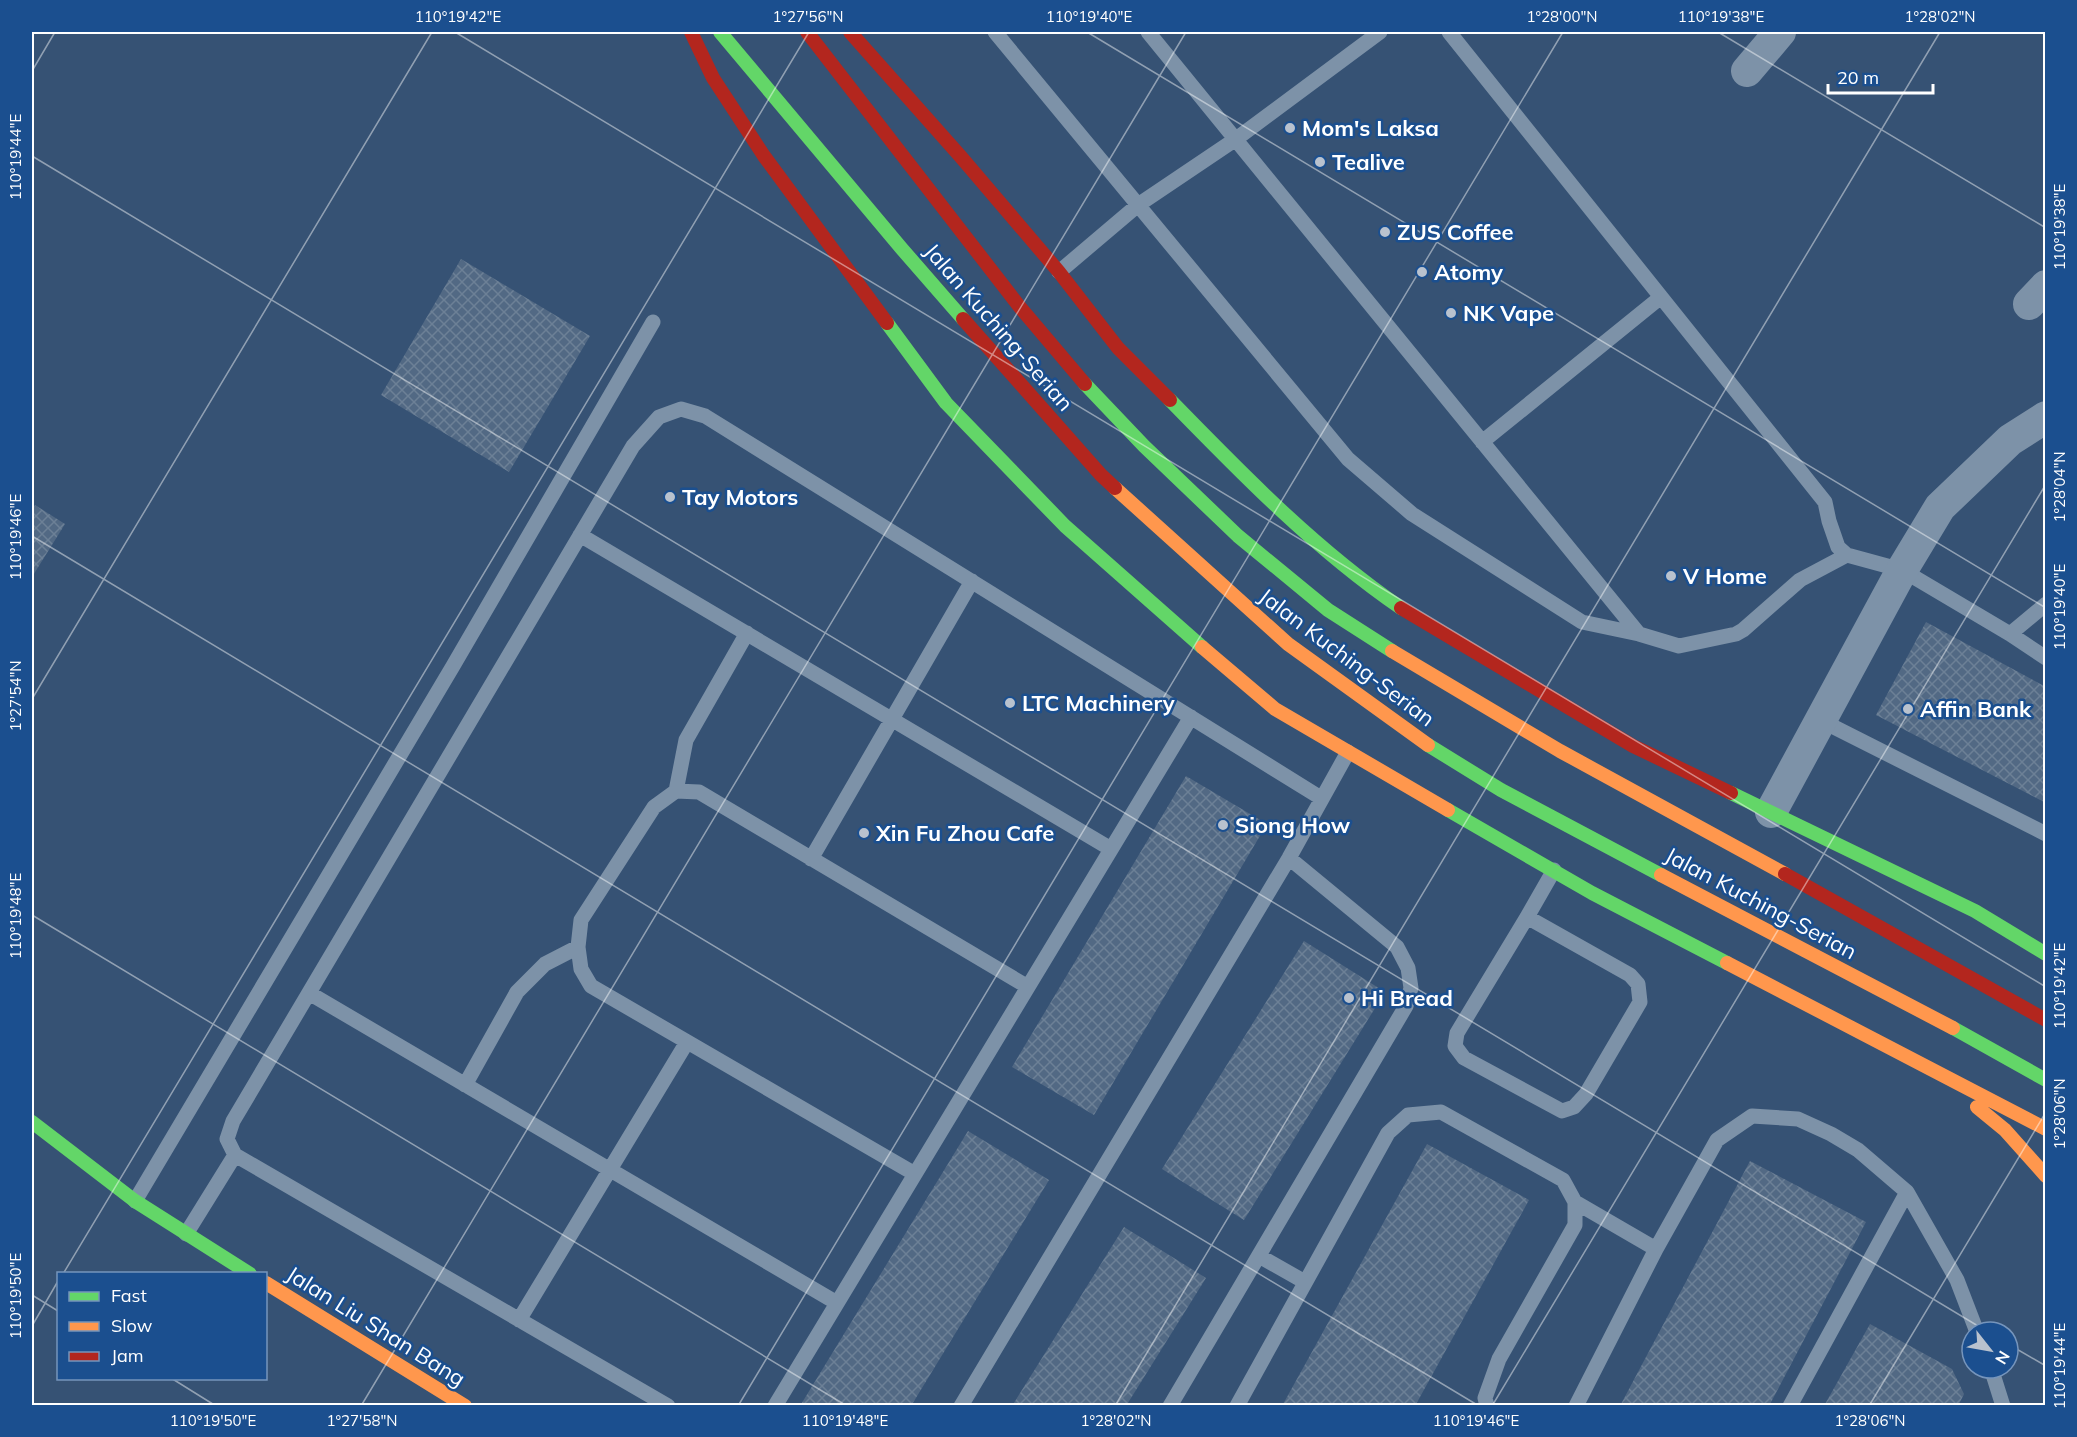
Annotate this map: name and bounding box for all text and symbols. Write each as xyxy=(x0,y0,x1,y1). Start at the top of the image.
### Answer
text: 110°19'42"E xyxy=(415,7,501,26)
text: 1°27'56"N xyxy=(773,7,843,26)
text: 110°19'40"E xyxy=(1046,7,1132,26)
text: 1°28'00"N xyxy=(1527,7,1597,26)
text: 110°19'38"E xyxy=(1678,7,1764,26)
text: 1°28'02"N xyxy=(1905,7,1975,26)
scale bar xyxy=(1828,57,1933,95)
text: 20 m xyxy=(1837,66,1879,89)
text: 110°19'44"E xyxy=(6,114,25,200)
place label: Mom's Laksa xyxy=(1302,114,1439,142)
marker: Mom's Laksa xyxy=(1283,121,1297,135)
place label: Tealive xyxy=(1332,148,1405,176)
marker: Tealive xyxy=(1313,155,1327,169)
text: 110°19'38"E xyxy=(2050,184,2069,270)
place label: ZUS Coffee xyxy=(1397,218,1514,246)
marker: ZUS Coffee xyxy=(1378,225,1392,239)
street label: Jalan Kuching-Serian xyxy=(919,237,1079,417)
place label: Atomy xyxy=(1434,258,1503,286)
marker: Atomy xyxy=(1415,265,1429,279)
place label: NK Vape xyxy=(1463,299,1554,327)
marker: NK Vape xyxy=(1444,306,1458,320)
text: 1°28'04"N xyxy=(2050,452,2069,522)
place label: Tay Motors xyxy=(682,483,798,511)
marker: Tay Motors xyxy=(663,490,677,504)
text: 110°19'46"E xyxy=(6,494,25,580)
place label: V Home xyxy=(1682,562,1767,590)
text: 110°19'40"E xyxy=(2050,564,2069,650)
marker: V Home xyxy=(1664,569,1678,583)
street label: Jalan Kuching-Serian xyxy=(1253,582,1441,732)
text: 1°27'54"N xyxy=(6,661,25,731)
place label: LTC Machinery xyxy=(1022,689,1175,717)
place label: Affin Bank xyxy=(1920,695,2032,723)
marker: LTC Machinery xyxy=(1003,696,1017,710)
marker: Affin Bank xyxy=(1901,702,1915,716)
place label: Siong How xyxy=(1235,811,1351,839)
marker: Siong How xyxy=(1216,818,1230,832)
place label: Xin Fu Zhou Cafe xyxy=(875,819,1054,847)
marker: Xin Fu Zhou Cafe xyxy=(857,826,871,840)
street label: Jalan Kuching-Serian xyxy=(1660,841,1862,965)
text: 110°19'48"E xyxy=(6,873,25,959)
text: 110°19'42"E xyxy=(2050,943,2069,1029)
place label: Hi Bread xyxy=(1361,984,1453,1012)
marker: Hi Bread xyxy=(1342,991,1356,1005)
text: 1°28'06"N xyxy=(2050,1079,2069,1149)
text: 110°19'50"E xyxy=(6,1253,25,1339)
street label: Jalan Liu Shan Bang xyxy=(281,1260,471,1392)
legend xyxy=(57,1272,267,1380)
text: Fast xyxy=(111,1284,147,1307)
text: Slow xyxy=(111,1314,153,1337)
north arrow xyxy=(1960,1320,2020,1380)
text: 110°19'44"E xyxy=(2050,1323,2069,1409)
text: Jam xyxy=(111,1344,144,1367)
text: N xyxy=(1991,1347,2015,1368)
text: 110°19'50"E xyxy=(170,1411,256,1430)
text: 1°27'58"N xyxy=(327,1411,397,1430)
text: 110°19'48"E xyxy=(802,1411,888,1430)
text: 1°28'02"N xyxy=(1081,1411,1151,1430)
text: 110°19'46"E xyxy=(1433,1411,1519,1430)
text: 1°28'06"N xyxy=(1835,1411,1905,1430)

